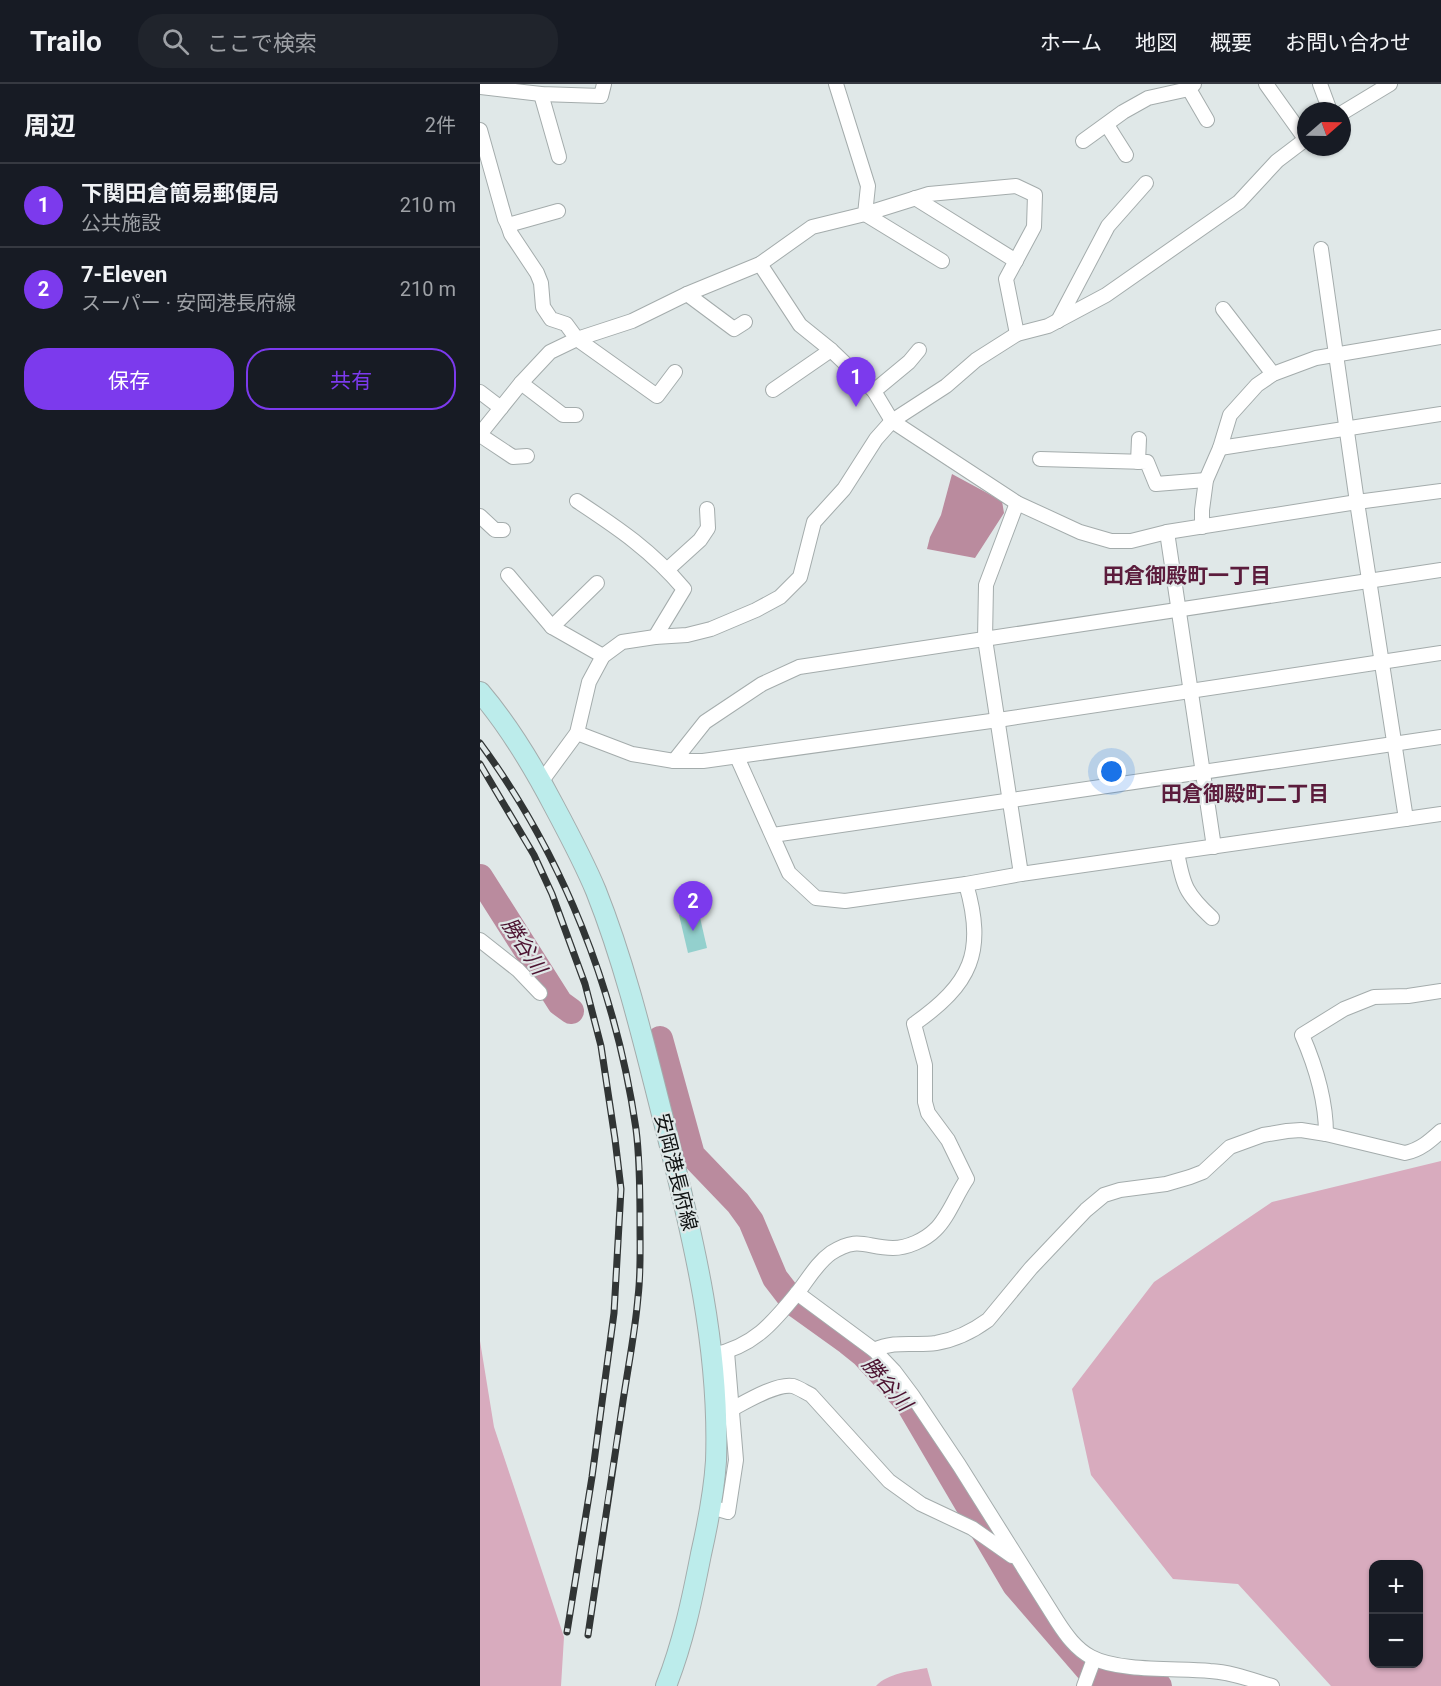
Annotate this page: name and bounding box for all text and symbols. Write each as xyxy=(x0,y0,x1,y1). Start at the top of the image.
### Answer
search box xyxy=(138,14,558,68)
text: Trailo xyxy=(30,25,102,58)
icon: search xyxy=(159,25,192,58)
text: ここで検索 xyxy=(207,31,317,56)
text: ホーム xyxy=(1040,31,1102,55)
text: 地図 xyxy=(1135,31,1177,55)
text: 概要 xyxy=(1210,31,1252,55)
text: お問い合わせ xyxy=(1285,31,1411,55)
north arrow xyxy=(1297,102,1351,156)
text: 周辺 xyxy=(24,111,76,141)
text: 2件 xyxy=(425,113,456,137)
text: 下関田倉簡易郵便局 xyxy=(81,181,279,206)
text: 1 xyxy=(38,193,49,217)
text: 210 m xyxy=(400,193,456,217)
text: 公共施設 xyxy=(81,211,161,235)
text: 7-Eleven xyxy=(81,262,167,287)
text: 2 xyxy=(38,277,49,301)
text: 210 m xyxy=(400,277,456,301)
text: スーパー · 安岡港長府線 xyxy=(81,291,296,315)
button: 保存 xyxy=(24,348,234,410)
button: 共有 xyxy=(246,348,456,410)
pin: 1 xyxy=(836,358,875,407)
district label: 田倉御殿町一丁目 xyxy=(1103,564,1271,588)
your location xyxy=(1097,757,1126,786)
district label: 田倉御殿町二丁目 xyxy=(1161,782,1329,806)
pin: 2 xyxy=(674,882,712,931)
water label: 勝谷川 xyxy=(497,913,552,981)
street label: 安岡港長府線 xyxy=(650,1111,702,1233)
water label: 勝谷川 xyxy=(857,1352,918,1417)
map controls xyxy=(1369,1560,1423,1668)
button: + xyxy=(1369,1560,1423,1614)
button: − xyxy=(1369,1614,1423,1668)

